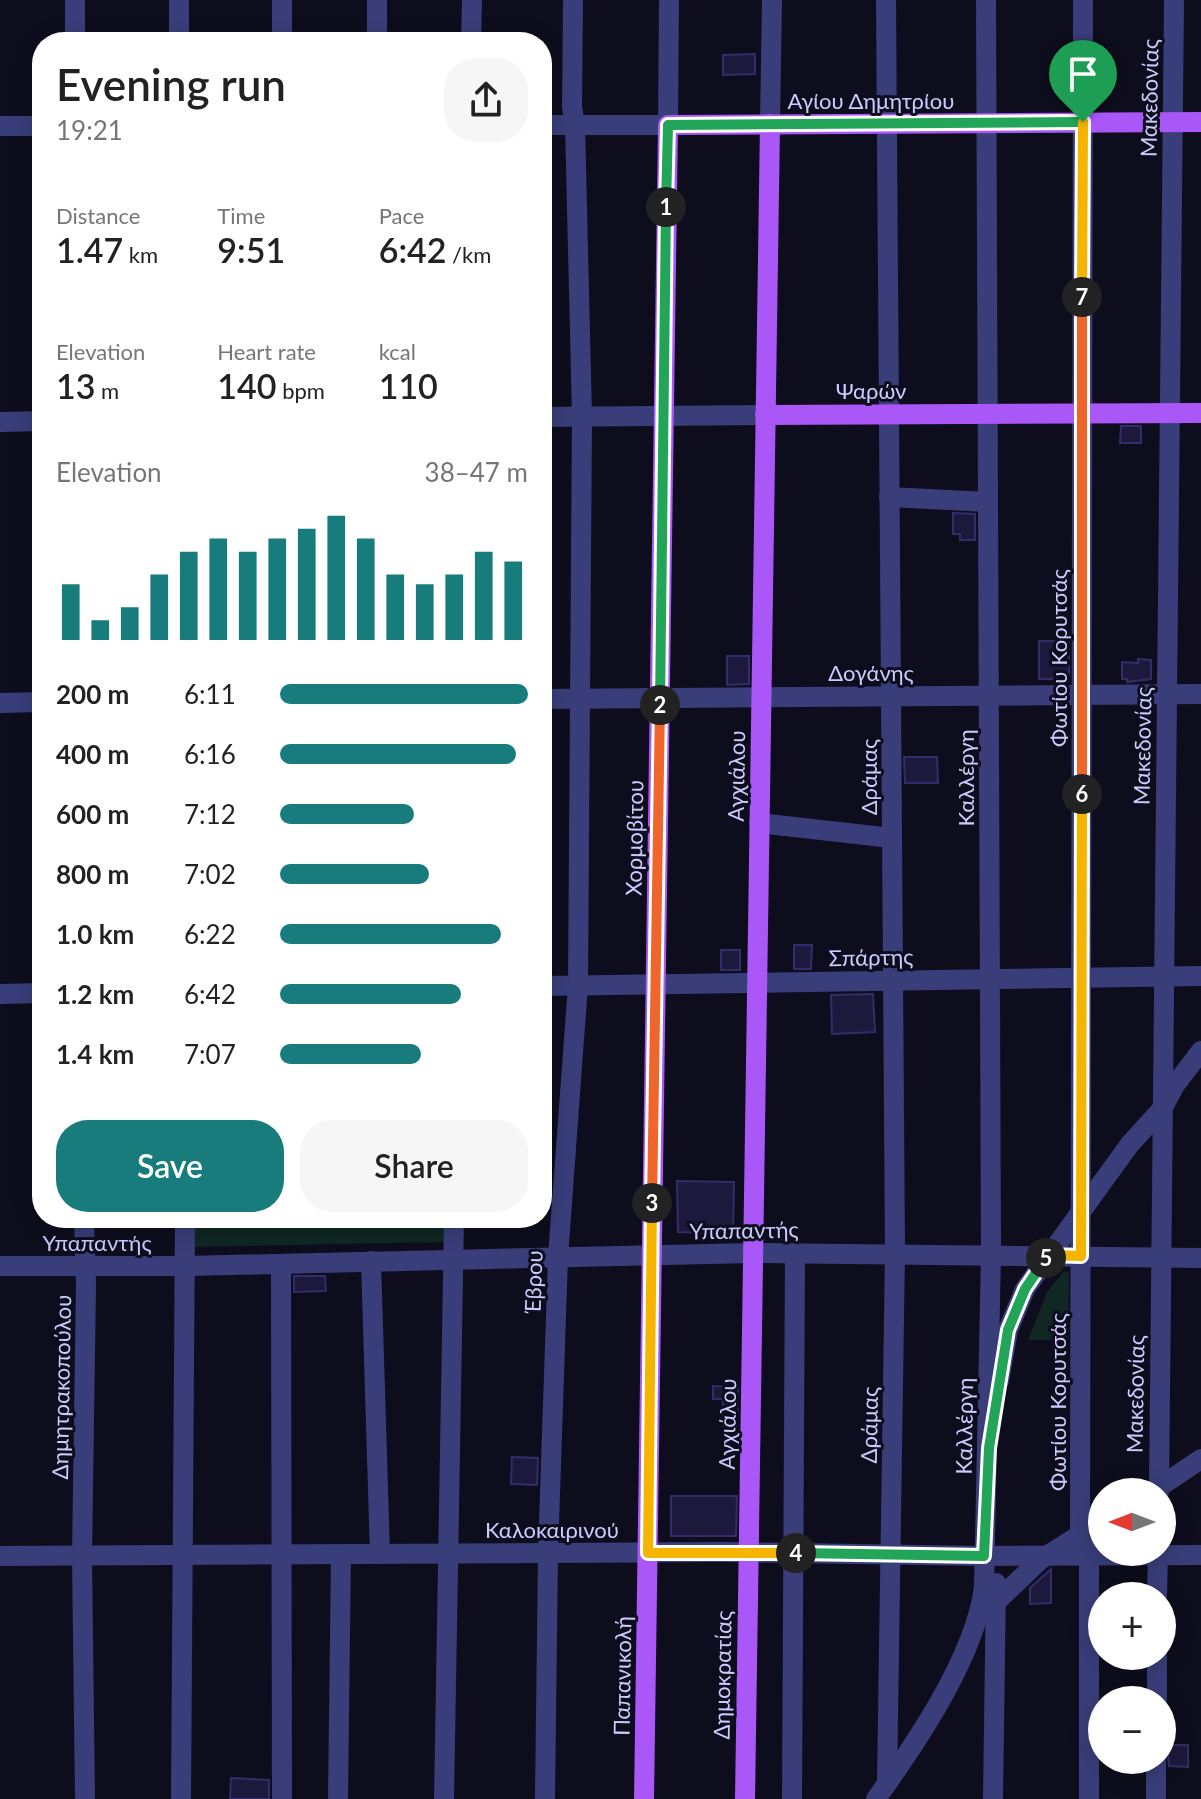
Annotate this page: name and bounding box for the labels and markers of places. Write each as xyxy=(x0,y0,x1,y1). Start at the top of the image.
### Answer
pin xyxy=(1049,40,1117,122)
pin: 1 xyxy=(646,187,686,227)
pin: 7 xyxy=(1062,277,1102,317)
pin: 2 xyxy=(640,685,680,725)
pin: 6 xyxy=(1062,774,1102,814)
pin: 3 xyxy=(632,1183,672,1223)
pin: 5 xyxy=(1026,1238,1066,1278)
pin: 4 xyxy=(776,1533,816,1573)

